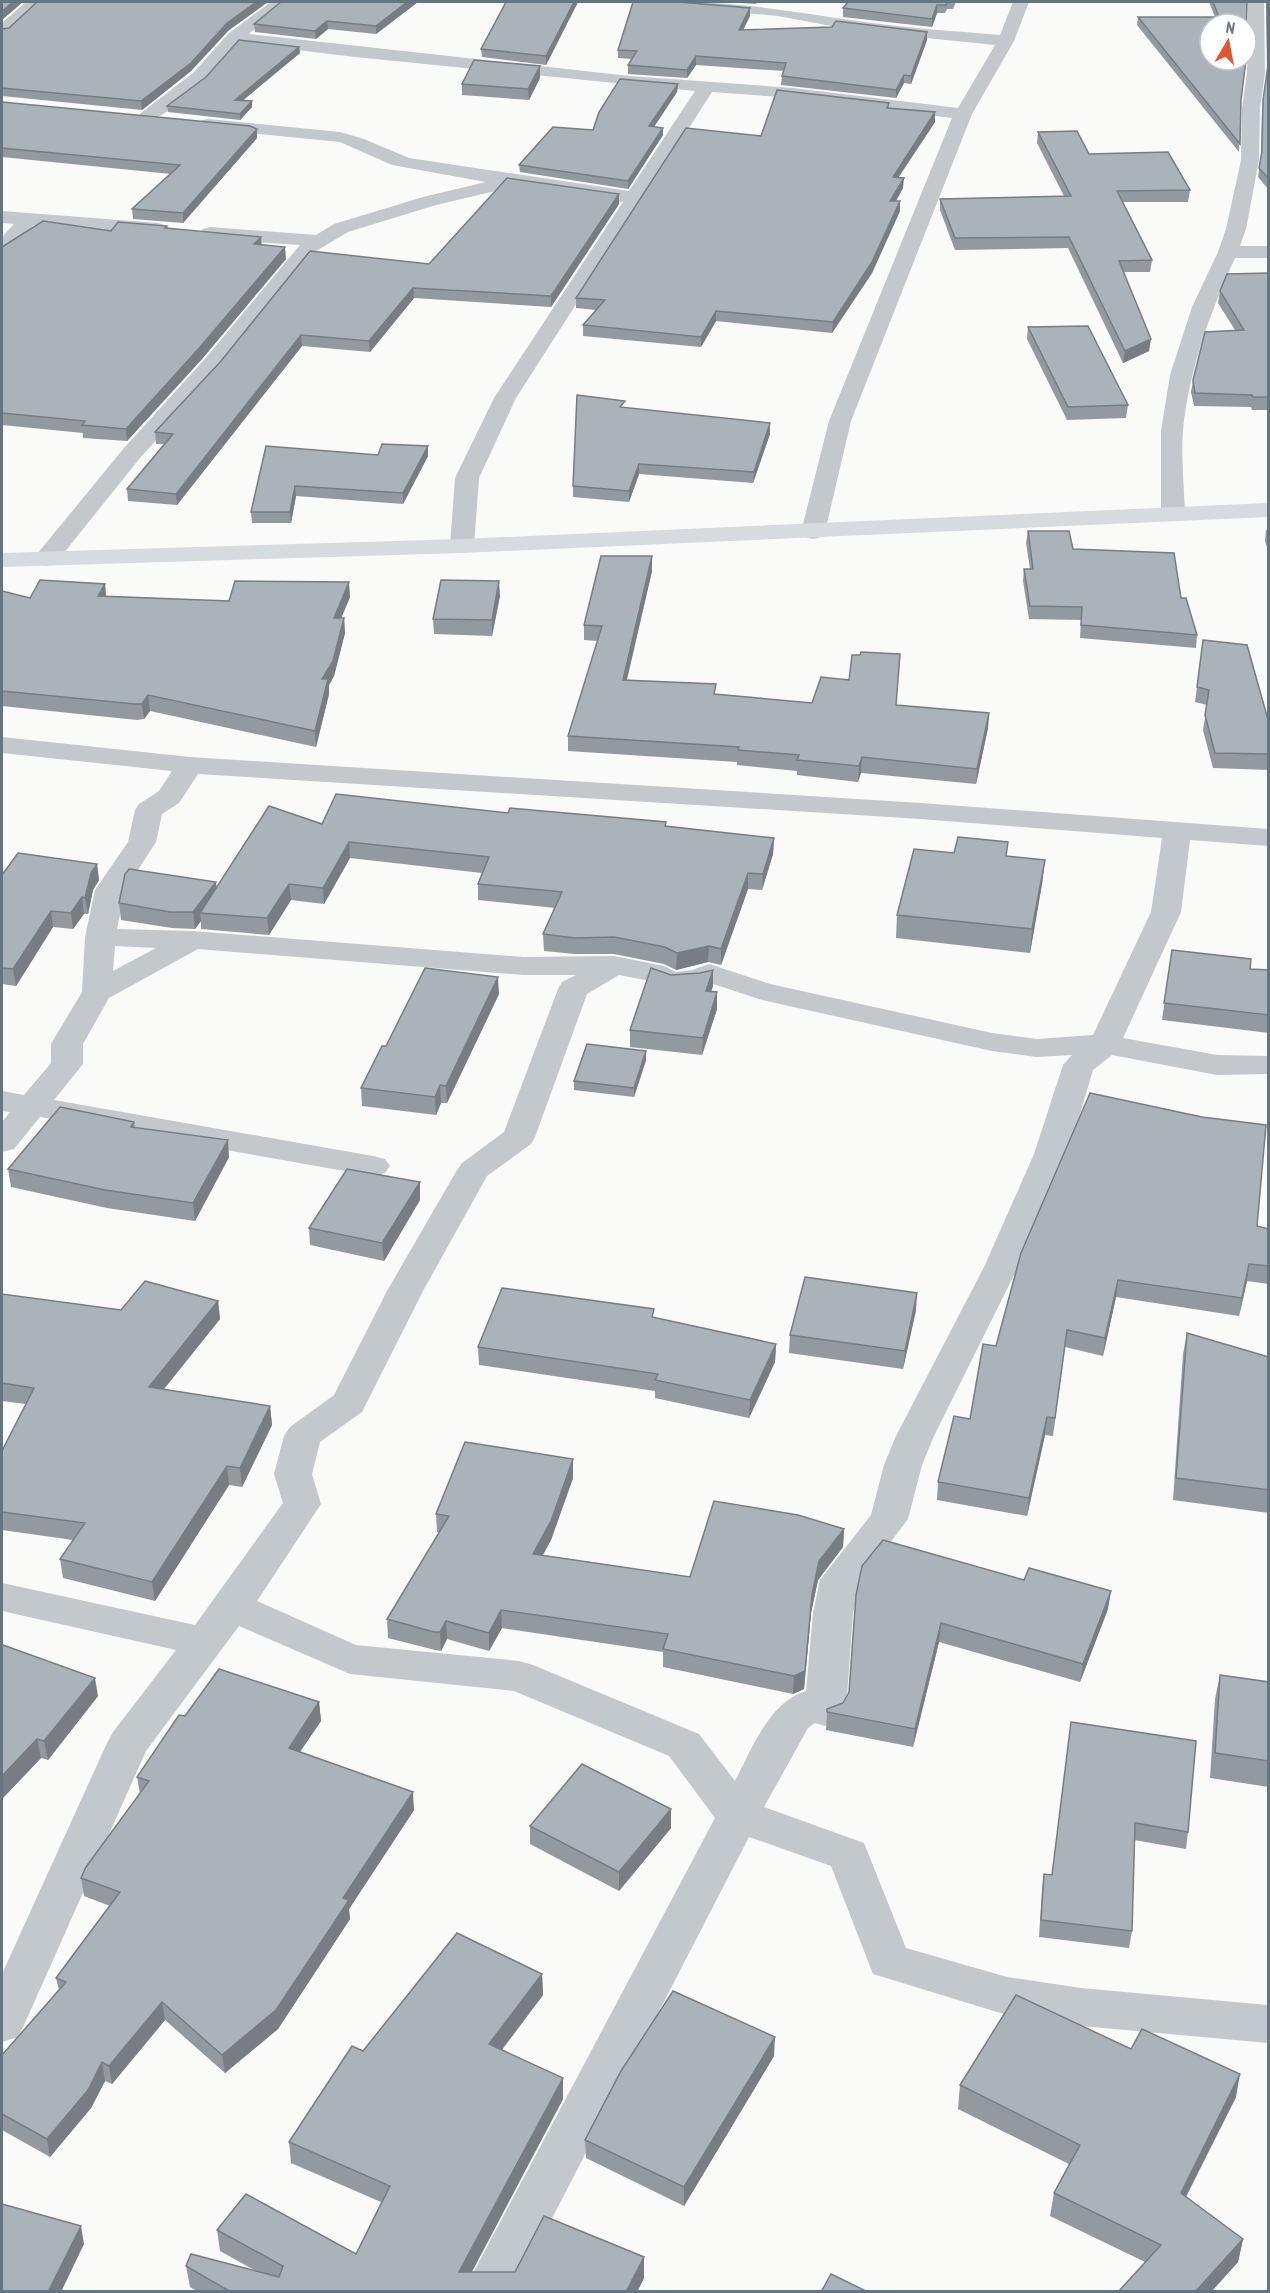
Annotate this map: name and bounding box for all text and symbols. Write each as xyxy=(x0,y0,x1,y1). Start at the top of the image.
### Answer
north arrow xyxy=(1198,12,1258,72)
text: N xyxy=(1225,17,1237,38)

